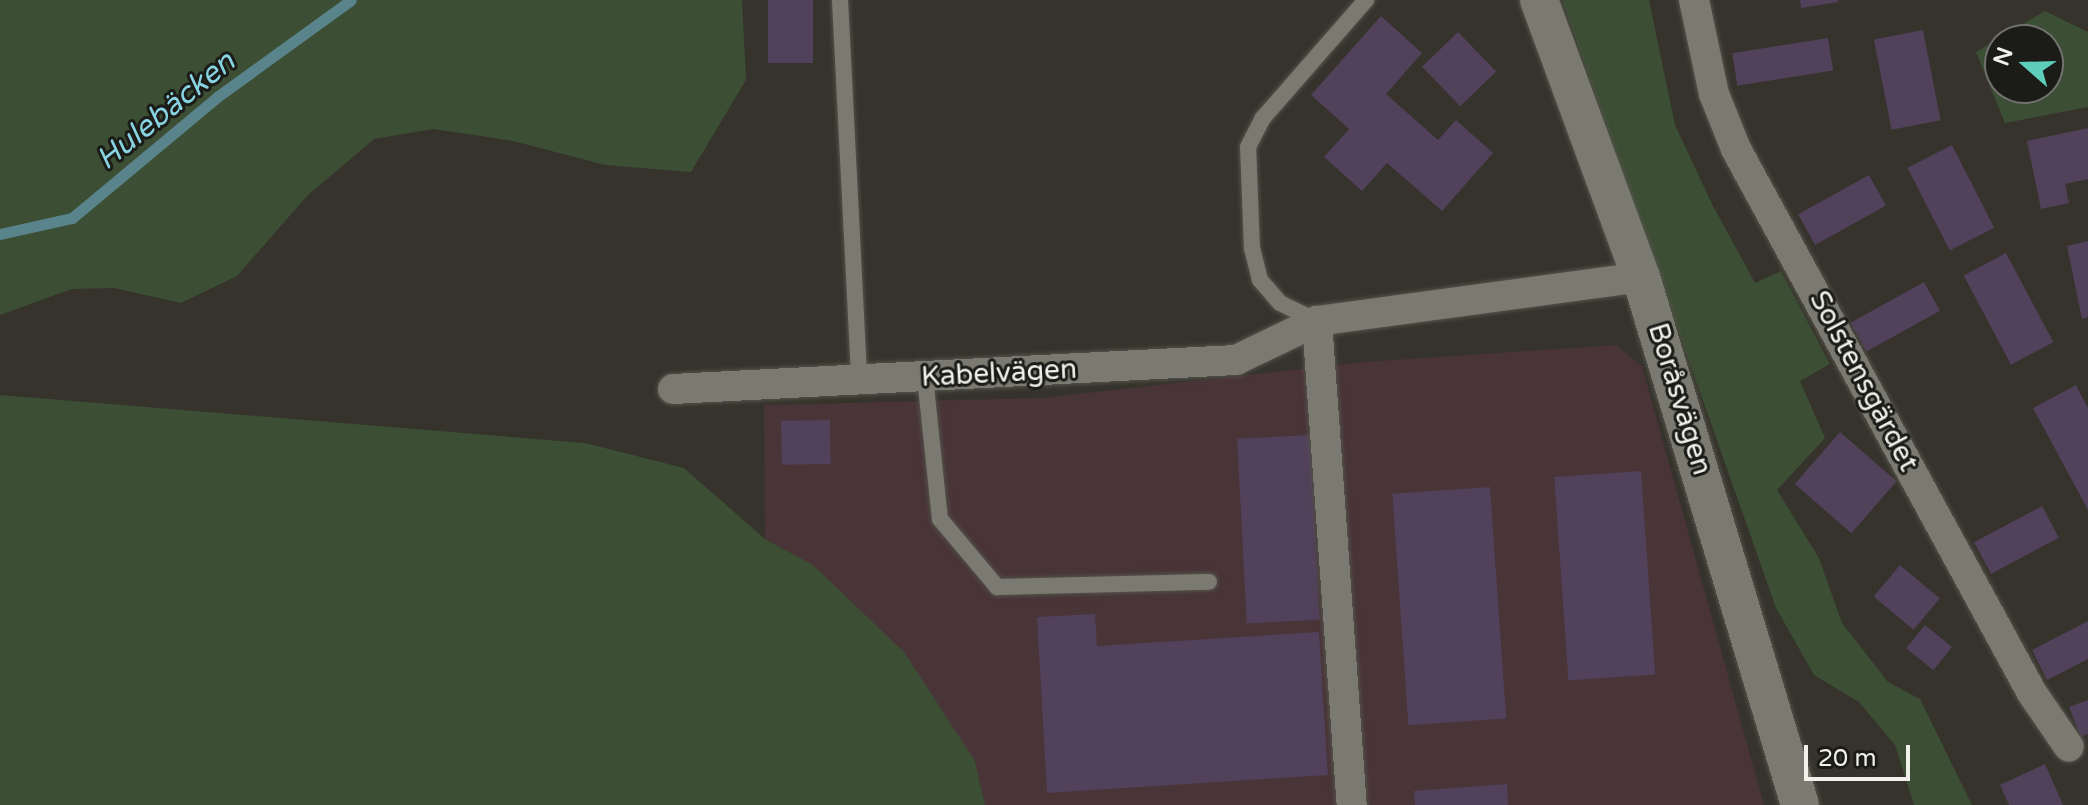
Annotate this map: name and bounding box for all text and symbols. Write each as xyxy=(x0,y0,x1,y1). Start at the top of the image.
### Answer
north arrow xyxy=(1984,24,2064,104)
water label: Hulebäcken xyxy=(89,44,243,178)
text: N xyxy=(1988,44,2019,69)
street label: Solstensgärdet xyxy=(1802,285,1926,477)
street label: Boråsvägen xyxy=(1641,319,1719,479)
street label: Kabelvägen xyxy=(920,352,1078,394)
scale bar xyxy=(1808,729,1914,779)
text: 20 m xyxy=(1818,744,1876,773)

